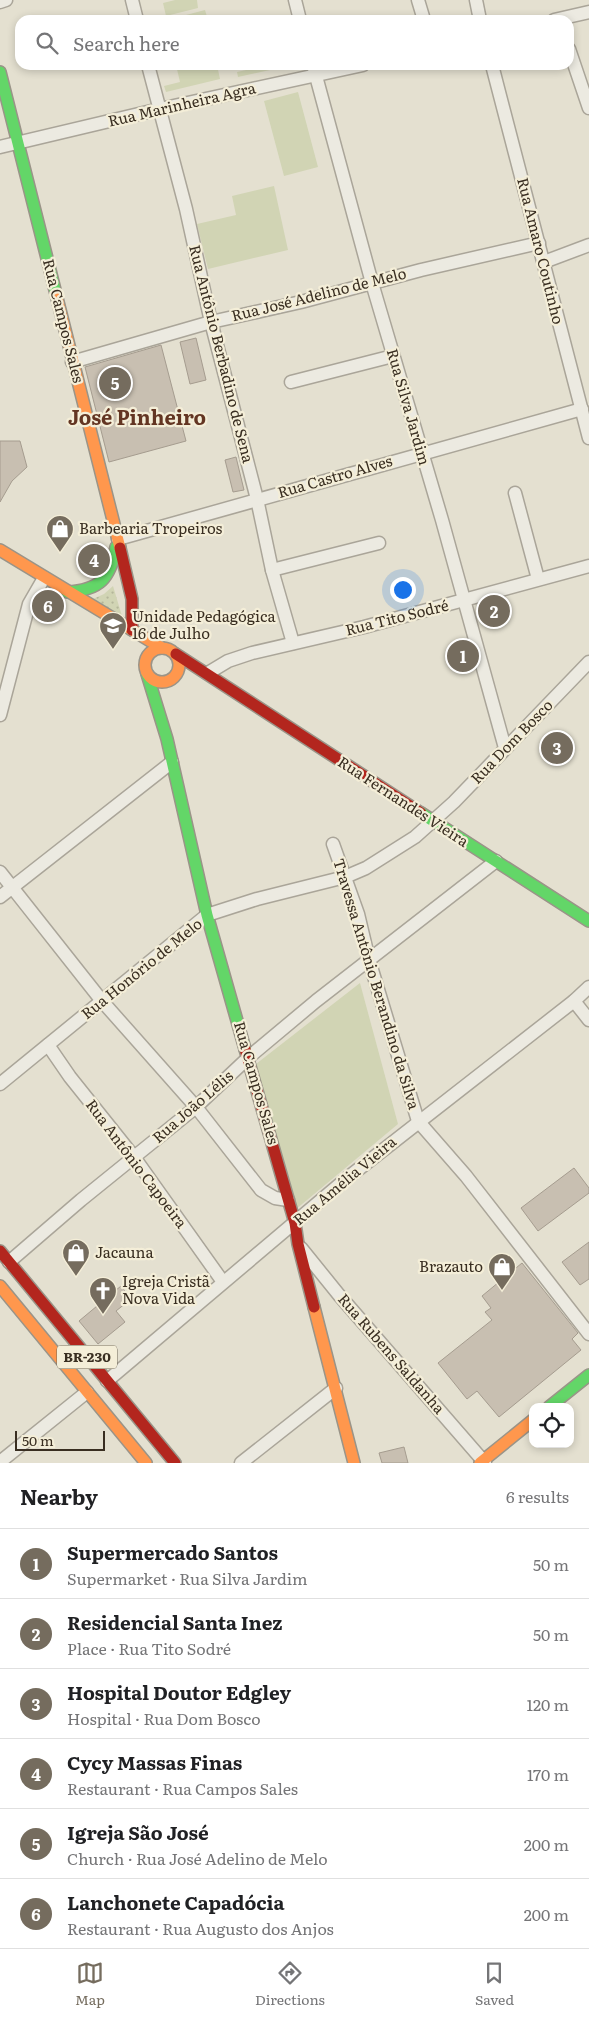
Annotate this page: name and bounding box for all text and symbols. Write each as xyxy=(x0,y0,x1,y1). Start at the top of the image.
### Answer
search box xyxy=(15,15,574,70)
icon: search xyxy=(33,29,61,57)
text: Search here xyxy=(73,29,180,57)
street label: Rua Marinheira Agra xyxy=(106,75,259,132)
street label: Rua Amaro Coutinho xyxy=(512,175,571,327)
street label: Rua Antônio Berbadino de Sena xyxy=(184,242,261,466)
street label: Rua Campos Sales xyxy=(38,256,91,385)
street label: Rua José Adelino de Melo xyxy=(229,261,409,326)
street label: Rua Silva Jardim xyxy=(382,346,437,468)
pin: 5 xyxy=(99,364,131,402)
district label: José Pinheiro xyxy=(68,401,206,431)
street label: Rua Castro Alves xyxy=(274,448,395,503)
shop icon: Barbearia Tropeiros xyxy=(45,514,75,553)
place label: Barbearia Tropeiros xyxy=(79,516,222,539)
pin: 4 xyxy=(78,541,110,579)
your location xyxy=(390,577,416,603)
pin: 6 xyxy=(32,587,64,625)
pin: 2 xyxy=(478,592,510,630)
street label: Rua Tito Sodré xyxy=(343,593,451,640)
place label: Unidade Pedagógica 16 de Julho xyxy=(132,604,277,644)
school or university icon: Unidade Pedagógica 16 de Julho xyxy=(98,611,128,650)
pin: 1 xyxy=(447,637,479,675)
street label: Rua Dom Bosco xyxy=(464,693,558,788)
pin: 3 xyxy=(541,729,573,767)
street label: Rua Fernandes Vieira xyxy=(334,750,475,852)
street label: Travessa Antônio Berandino da Silva xyxy=(328,855,427,1113)
street label: Rua Honório de Melo xyxy=(76,912,207,1024)
street label: Rua Campos Sales xyxy=(229,1018,286,1147)
street label: Rua João Lélis xyxy=(146,1064,238,1148)
street label: Rua Antônio Capoeira xyxy=(81,1094,194,1233)
street label: Rua Amélia Vieira xyxy=(287,1129,401,1230)
shop icon: Jacauna xyxy=(61,1238,91,1277)
place label: Jacauna xyxy=(95,1240,154,1263)
shop icon: Brazauto xyxy=(487,1252,517,1291)
place label: Brazauto xyxy=(419,1254,483,1277)
place label: Igreja Cristã Nova Vida xyxy=(122,1269,211,1309)
church icon: Igreja Cristã Nova Vida xyxy=(88,1276,118,1315)
street label: Rua Rubens Saldanha xyxy=(333,1288,452,1419)
road number: BR-230 xyxy=(57,1345,117,1368)
map controls xyxy=(529,1403,574,1448)
button: locate xyxy=(529,1403,574,1448)
scale bar xyxy=(15,1428,105,1451)
text: 50 m xyxy=(22,1430,54,1450)
text: Nearby xyxy=(20,1480,98,1511)
text: 6 results xyxy=(506,1484,569,1508)
text: Supermercado Santos xyxy=(67,1538,278,1566)
text: 1 xyxy=(33,1552,39,1576)
text: 50 m xyxy=(533,1552,569,1576)
text: Supermarket · Rua Silva Jardim xyxy=(67,1566,308,1590)
text: Residencial Santa Inez xyxy=(67,1608,282,1636)
text: 2 xyxy=(32,1622,40,1646)
text: 50 m xyxy=(533,1622,569,1646)
text: Place · Rua Tito Sodré xyxy=(67,1636,231,1660)
text: Hospital Doutor Edgley xyxy=(67,1678,291,1706)
text: 3 xyxy=(32,1692,40,1716)
text: 120 m xyxy=(526,1692,569,1716)
text: Hospital · Rua Dom Bosco xyxy=(67,1706,261,1730)
text: Cycy Massas Finas xyxy=(67,1748,242,1776)
text: 4 xyxy=(31,1762,41,1786)
text: 170 m xyxy=(527,1762,569,1786)
text: Restaurant · Rua Campos Sales xyxy=(67,1776,298,1800)
text: Igreja São José xyxy=(67,1818,209,1846)
text: 5 xyxy=(32,1832,40,1856)
text: 200 m xyxy=(524,1832,569,1856)
text: Church · Rua José Adelino de Melo xyxy=(67,1846,328,1870)
text: Lanchonete Capadócia xyxy=(67,1888,285,1916)
text: 6 xyxy=(31,1902,41,1926)
text: 200 m xyxy=(524,1902,569,1926)
text: Restaurant · Rua Augusto dos Anjos xyxy=(67,1916,334,1940)
tab: Map xyxy=(75,1959,105,2009)
tab: Directions xyxy=(255,1959,325,2009)
tab: Saved xyxy=(475,1959,514,2009)

